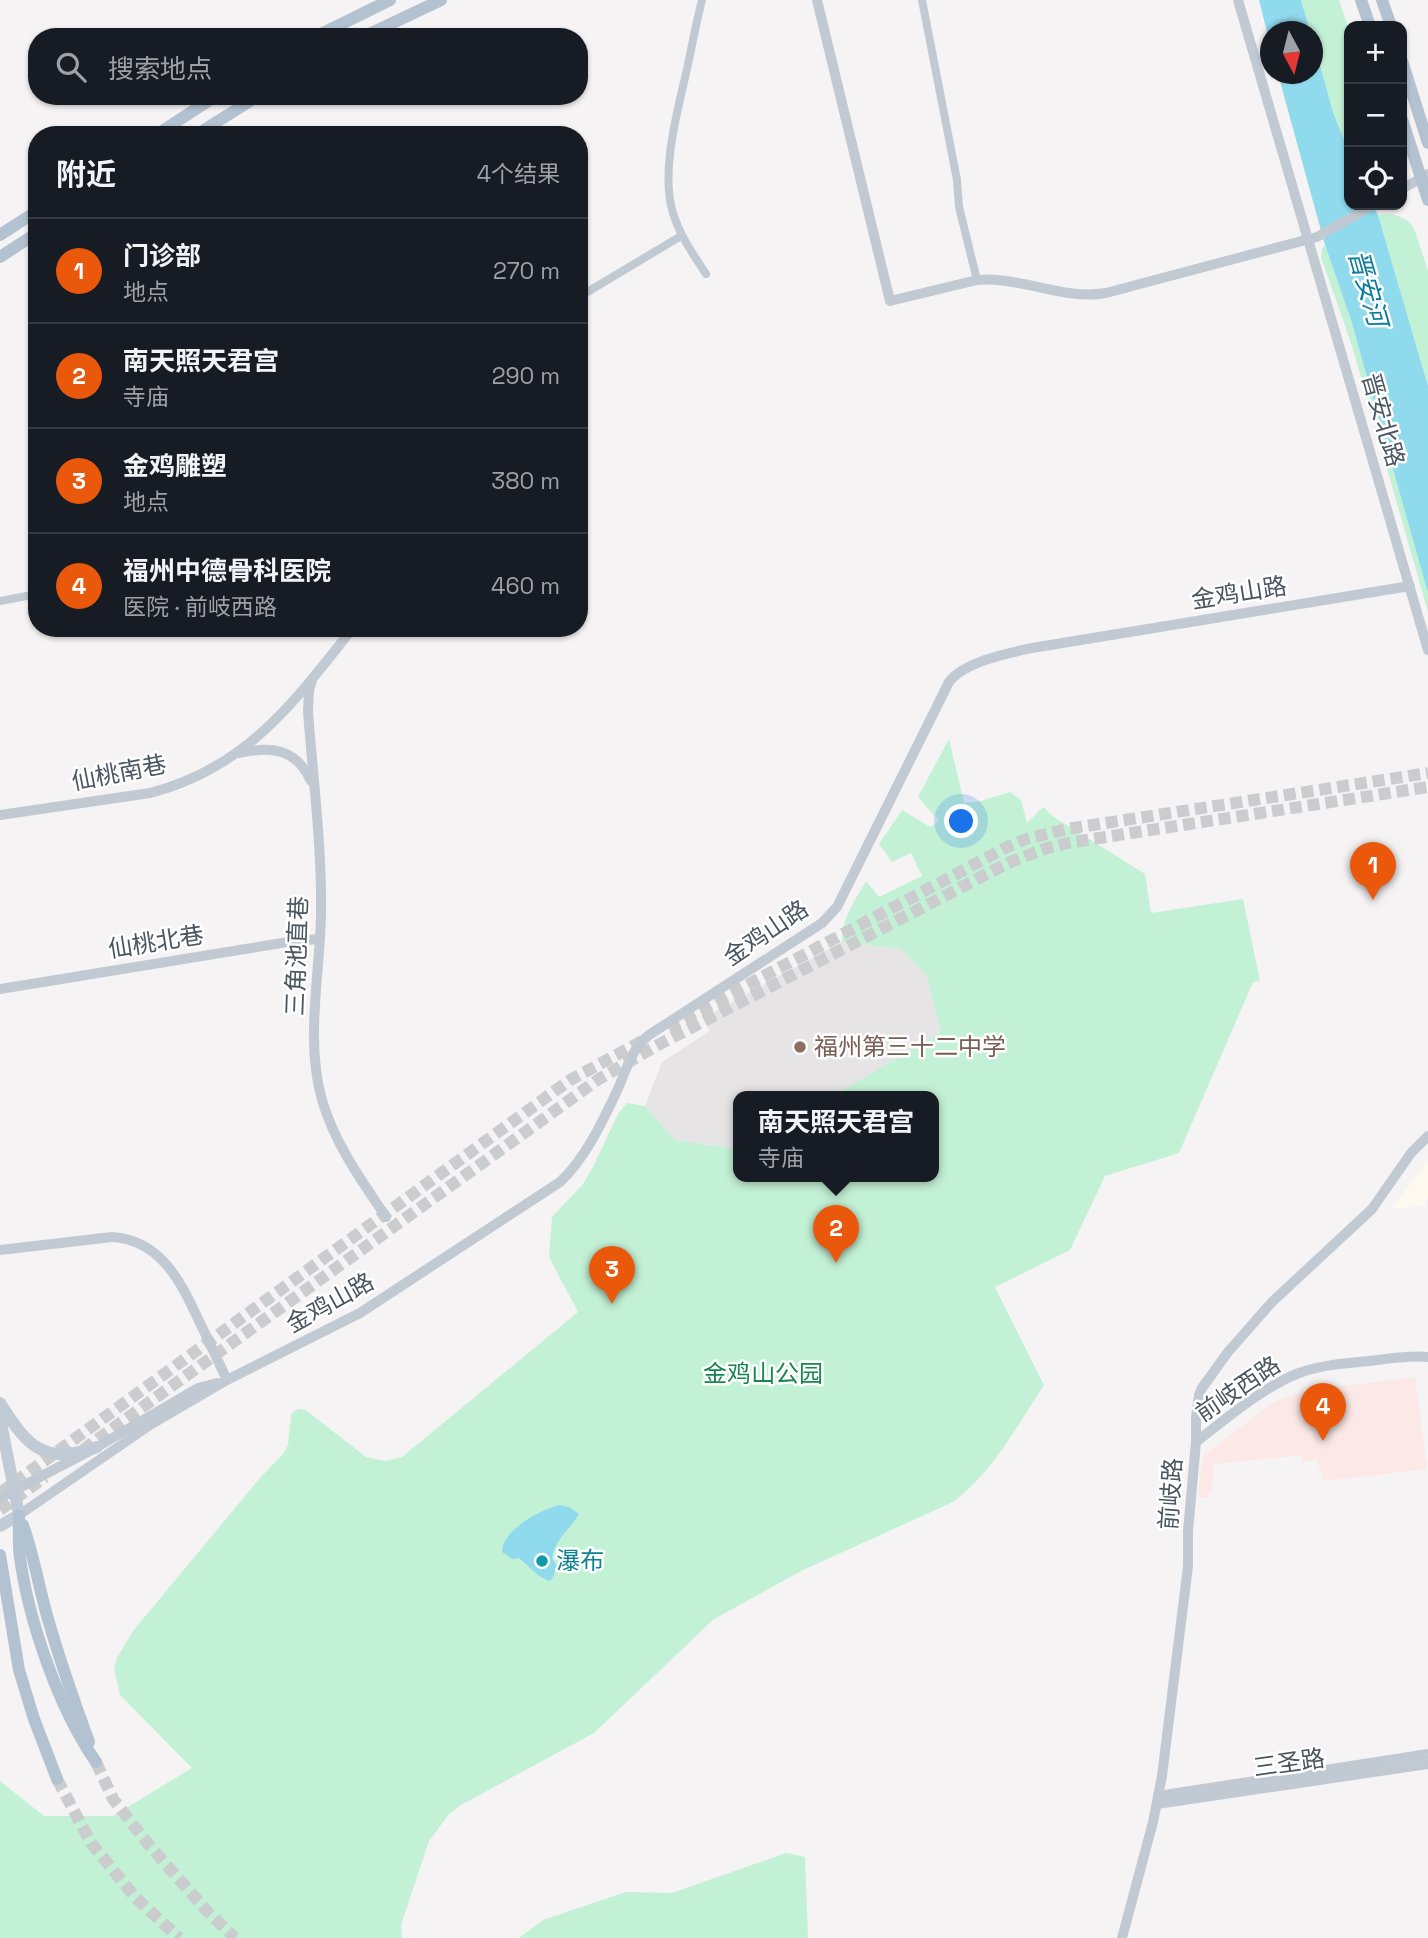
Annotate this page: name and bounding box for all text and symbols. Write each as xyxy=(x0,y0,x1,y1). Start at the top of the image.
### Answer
north arrow xyxy=(1260,21,1323,84)
map controls xyxy=(1344,21,1407,210)
button: + xyxy=(1344,21,1407,84)
search box xyxy=(28,28,588,105)
icon: search xyxy=(52,48,90,86)
text: 搜索地点 xyxy=(108,52,212,86)
button: − xyxy=(1344,84,1407,147)
button: locate xyxy=(1344,147,1407,210)
text: 附近 xyxy=(56,155,116,194)
text: 4个结果 xyxy=(477,159,560,189)
text: 门诊部 xyxy=(123,239,201,273)
water label: 晋安河 xyxy=(1341,246,1396,335)
text: 1 xyxy=(74,256,84,286)
text: 270 m xyxy=(493,256,560,286)
text: 地点 xyxy=(123,277,169,307)
text: 南天照天君宫 xyxy=(123,344,279,378)
text: 2 xyxy=(72,361,86,391)
text: 290 m xyxy=(492,361,560,391)
street label: 晋安北路 xyxy=(1355,369,1412,470)
text: 寺庙 xyxy=(123,382,169,412)
text: 金鸡雕塑 xyxy=(123,449,227,483)
text: 3 xyxy=(72,466,86,496)
text: 380 m xyxy=(491,466,560,496)
text: 地点 xyxy=(123,487,169,517)
text: 福州中德骨科医院 xyxy=(123,554,331,588)
street label: 金鸡山路 xyxy=(1189,570,1289,615)
text: 4 xyxy=(72,571,86,601)
text: 460 m xyxy=(491,571,560,601)
text: 医院 · 前岐西路 xyxy=(123,592,277,622)
street label: 仙桃南巷 xyxy=(69,748,169,797)
your location xyxy=(944,804,978,838)
pin: 1 xyxy=(1350,842,1396,900)
street label: 金鸡山路 xyxy=(717,893,814,972)
street label: 三角池直巷 xyxy=(279,895,314,1016)
street label: 仙桃北巷 xyxy=(106,919,206,964)
place label: 福州第三十二中学 xyxy=(814,1031,1006,1062)
marker: 福州第三十二中学 xyxy=(792,1039,808,1055)
popup xyxy=(733,1091,939,1182)
text: 南天照天君宫 xyxy=(758,1105,914,1139)
text: 寺庙 xyxy=(758,1143,804,1173)
pin: 2 xyxy=(813,1205,859,1263)
pin: 3 xyxy=(589,1246,635,1304)
street label: 金鸡山路 xyxy=(280,1266,379,1339)
street label: 前岐西路 xyxy=(1189,1349,1286,1428)
park label: 金鸡山公园 xyxy=(703,1358,823,1389)
pin: 4 xyxy=(1300,1383,1346,1441)
street label: 前岐路 xyxy=(1153,1457,1188,1531)
place label: 瀑布 xyxy=(556,1545,604,1576)
marker: 瀑布 xyxy=(534,1553,550,1569)
street label: 三圣路 xyxy=(1251,1742,1327,1783)

